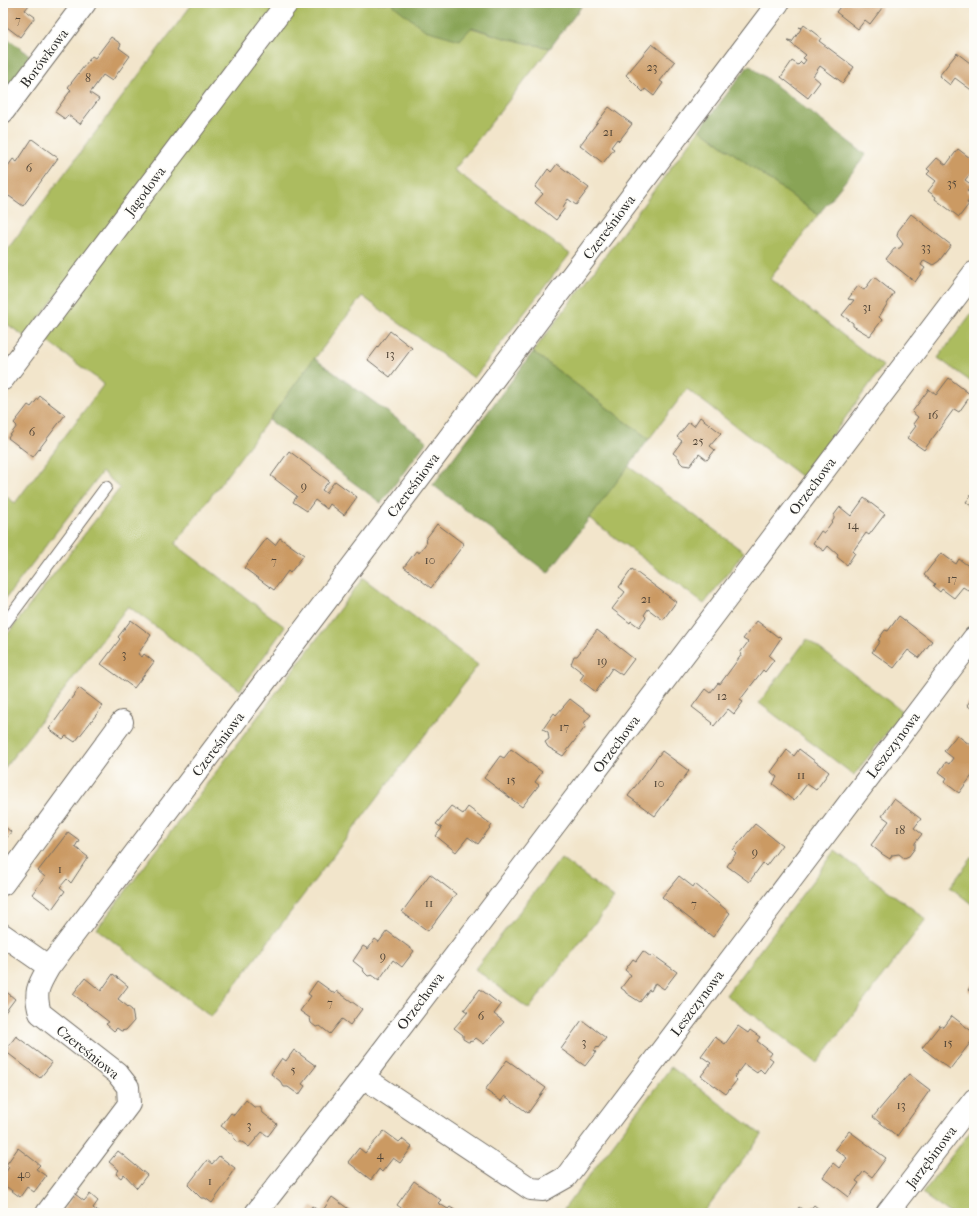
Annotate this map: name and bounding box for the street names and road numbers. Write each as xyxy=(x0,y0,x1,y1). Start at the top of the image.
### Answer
street label: Borówkowa xyxy=(17,25,72,91)
street label: Jagodowa xyxy=(121,163,170,220)
street label: Czereśniowa xyxy=(580,191,639,263)
street label: Czereśniowa xyxy=(384,449,443,521)
street label: Orzechowa xyxy=(785,454,840,518)
street label: Czereśniowa xyxy=(189,708,248,780)
street label: Leszczynowa xyxy=(863,709,924,782)
street label: Orzechowa xyxy=(589,712,644,776)
street label: Leszczynowa xyxy=(667,967,728,1040)
street label: Orzechowa xyxy=(393,969,448,1033)
street label: Czereśniowa xyxy=(53,1022,123,1083)
street label: Jarzębinowa xyxy=(902,1122,961,1193)

